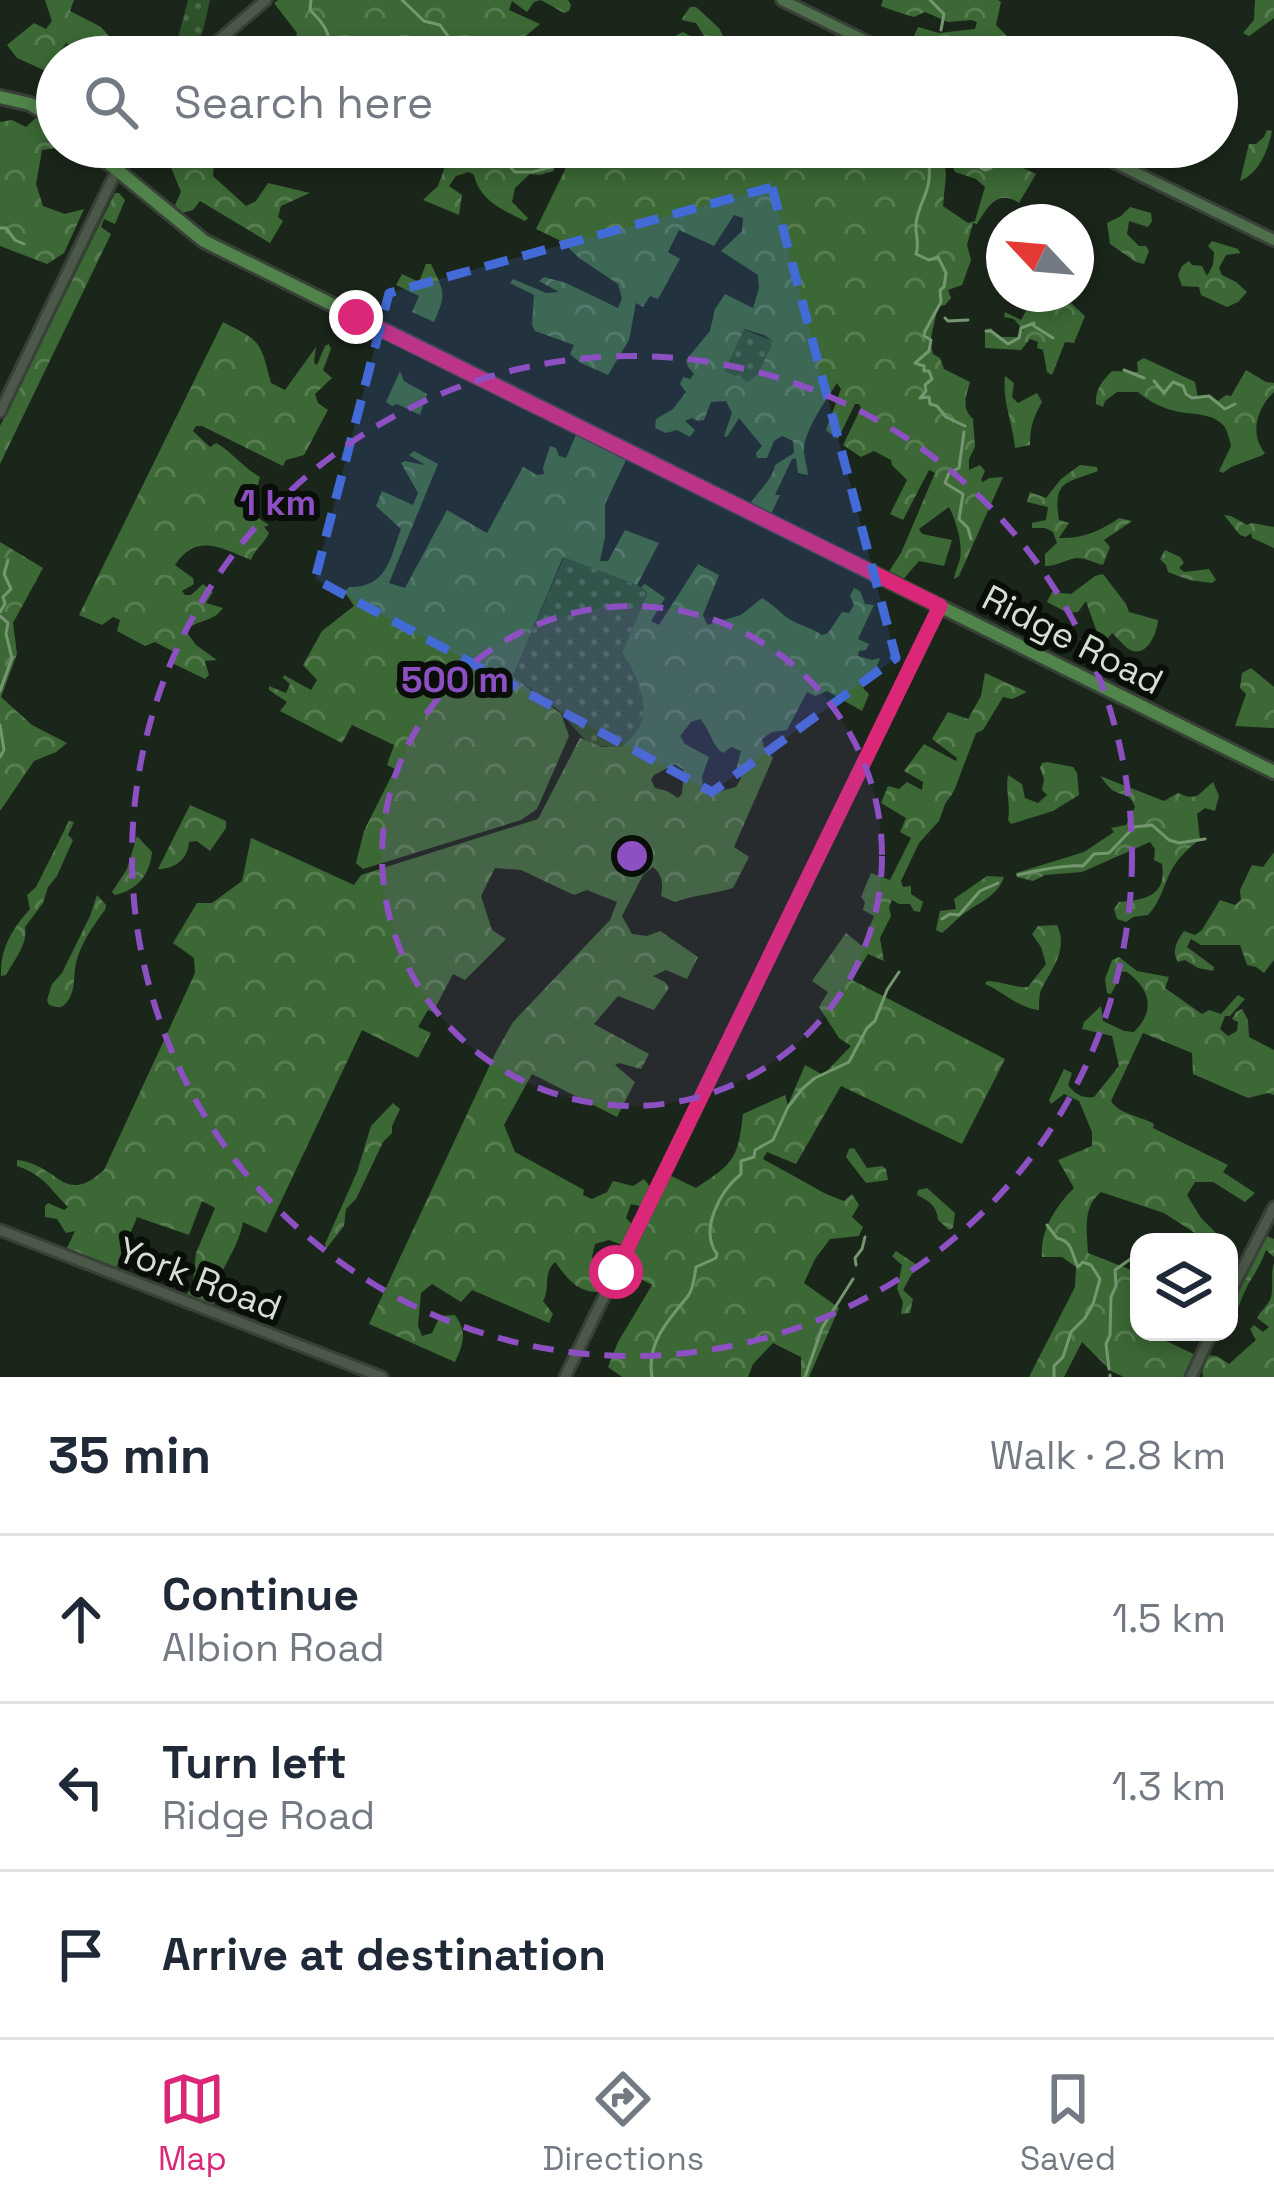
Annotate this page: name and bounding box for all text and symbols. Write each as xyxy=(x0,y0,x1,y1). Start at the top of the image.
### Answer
search box xyxy=(36,36,1238,168)
icon: search xyxy=(78,69,144,135)
text: Search here xyxy=(174,74,433,131)
north arrow xyxy=(986,204,1094,312)
route end xyxy=(329,290,383,344)
text: 1 km xyxy=(240,480,316,526)
street label: Ridge Road xyxy=(974,575,1171,705)
text: 500 m xyxy=(401,657,509,703)
centre of rings xyxy=(611,835,653,877)
street label: York Road xyxy=(111,1227,288,1331)
map controls xyxy=(1130,1233,1238,1341)
button: layers xyxy=(1130,1233,1238,1341)
route start xyxy=(589,1245,643,1299)
text: 35 min xyxy=(48,1423,211,1488)
text: Walk · 2.8 km xyxy=(990,1431,1226,1480)
text: Continue xyxy=(162,1566,359,1623)
icon: ahead xyxy=(48,1586,114,1652)
text: 1.5 km xyxy=(1112,1594,1226,1643)
text: Albion Road xyxy=(162,1623,385,1672)
text: Turn left xyxy=(162,1734,347,1791)
icon: left xyxy=(48,1754,114,1820)
text: 1.3 km xyxy=(1112,1762,1226,1811)
text: Ridge Road xyxy=(162,1791,375,1840)
icon: arrive xyxy=(48,1922,114,1988)
text: Arrive at destination xyxy=(162,1926,606,1983)
tab: Map xyxy=(158,2066,227,2180)
tab: Directions xyxy=(542,2066,704,2180)
tab: Saved xyxy=(1020,2066,1116,2180)

